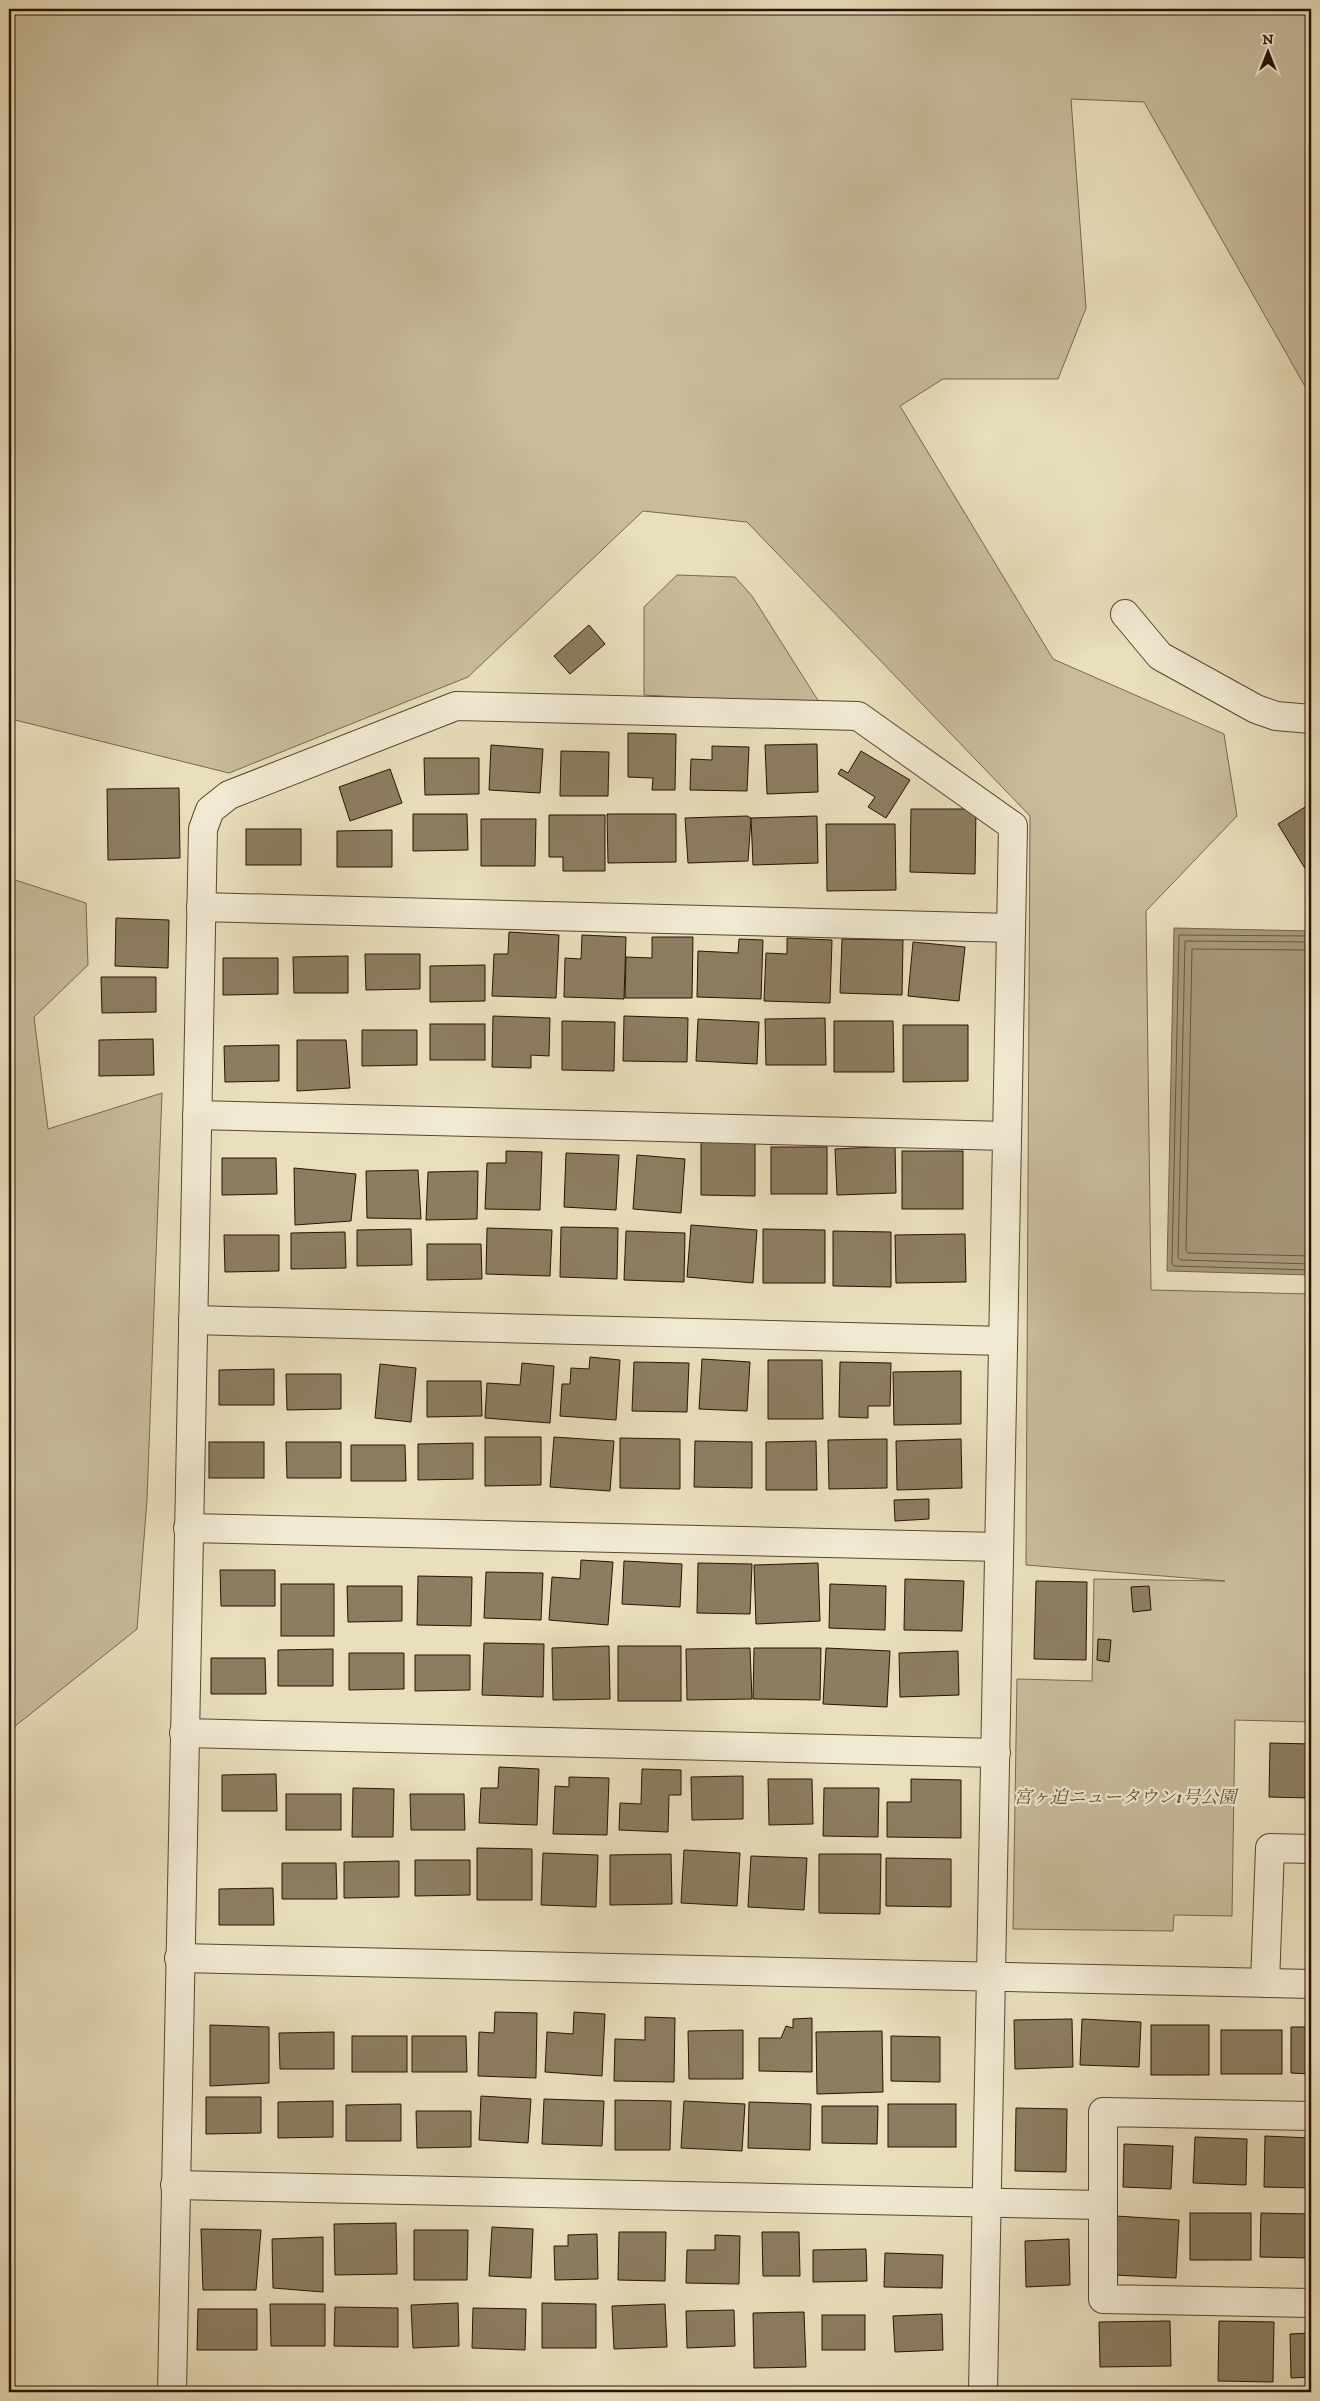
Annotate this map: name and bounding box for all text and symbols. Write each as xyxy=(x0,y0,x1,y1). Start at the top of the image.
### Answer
north arrow xyxy=(1242,28,1292,78)
text: N xyxy=(1262,31,1274,49)
park label: 宮ヶ迫ニュータウン1号公園 xyxy=(1014,1787,1239,1809)

